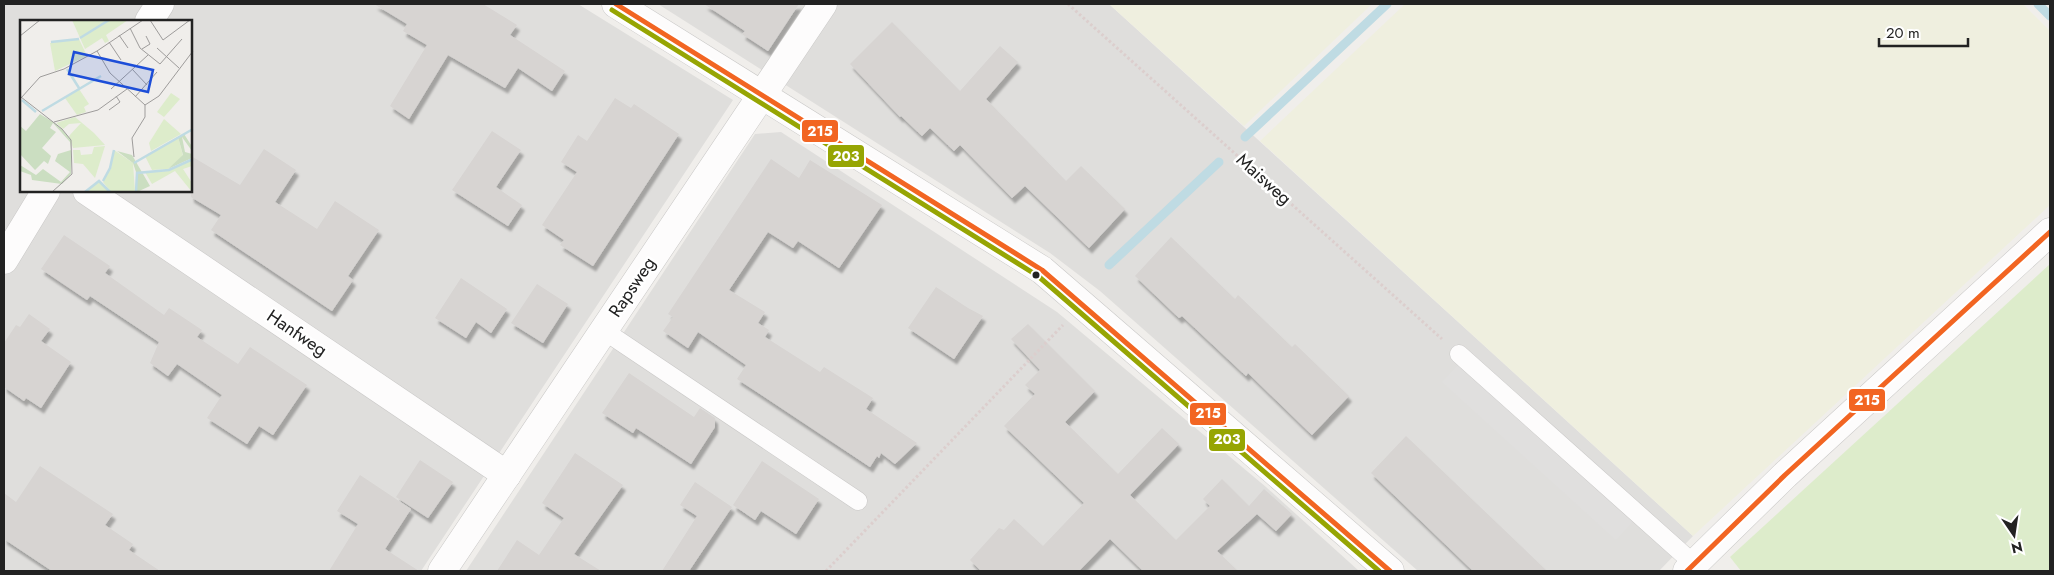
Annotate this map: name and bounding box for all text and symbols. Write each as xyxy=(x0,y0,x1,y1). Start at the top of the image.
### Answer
scale bar xyxy=(1879,15,1968,47)
inset map xyxy=(20,20,192,192)
text: 20 m xyxy=(1886,22,1920,44)
line badge: 215 xyxy=(801,119,839,143)
text: 215 xyxy=(807,121,833,141)
line badge: 203 xyxy=(827,144,865,168)
text: 203 xyxy=(832,146,860,166)
street label: Maisweg xyxy=(1231,147,1297,211)
street label: Rapsweg xyxy=(602,252,662,322)
unlabelled marker xyxy=(1031,270,1041,280)
street label: Hanfweg xyxy=(262,303,332,363)
line badge: 215 xyxy=(1848,388,1886,412)
text: 215 xyxy=(1854,390,1880,410)
line badge: 215 xyxy=(1189,402,1227,426)
text: 215 xyxy=(1195,403,1221,423)
line badge: 203 xyxy=(1208,428,1246,452)
text: 203 xyxy=(1213,429,1241,449)
north arrow xyxy=(1989,510,2039,560)
text: N xyxy=(2009,537,2025,559)

